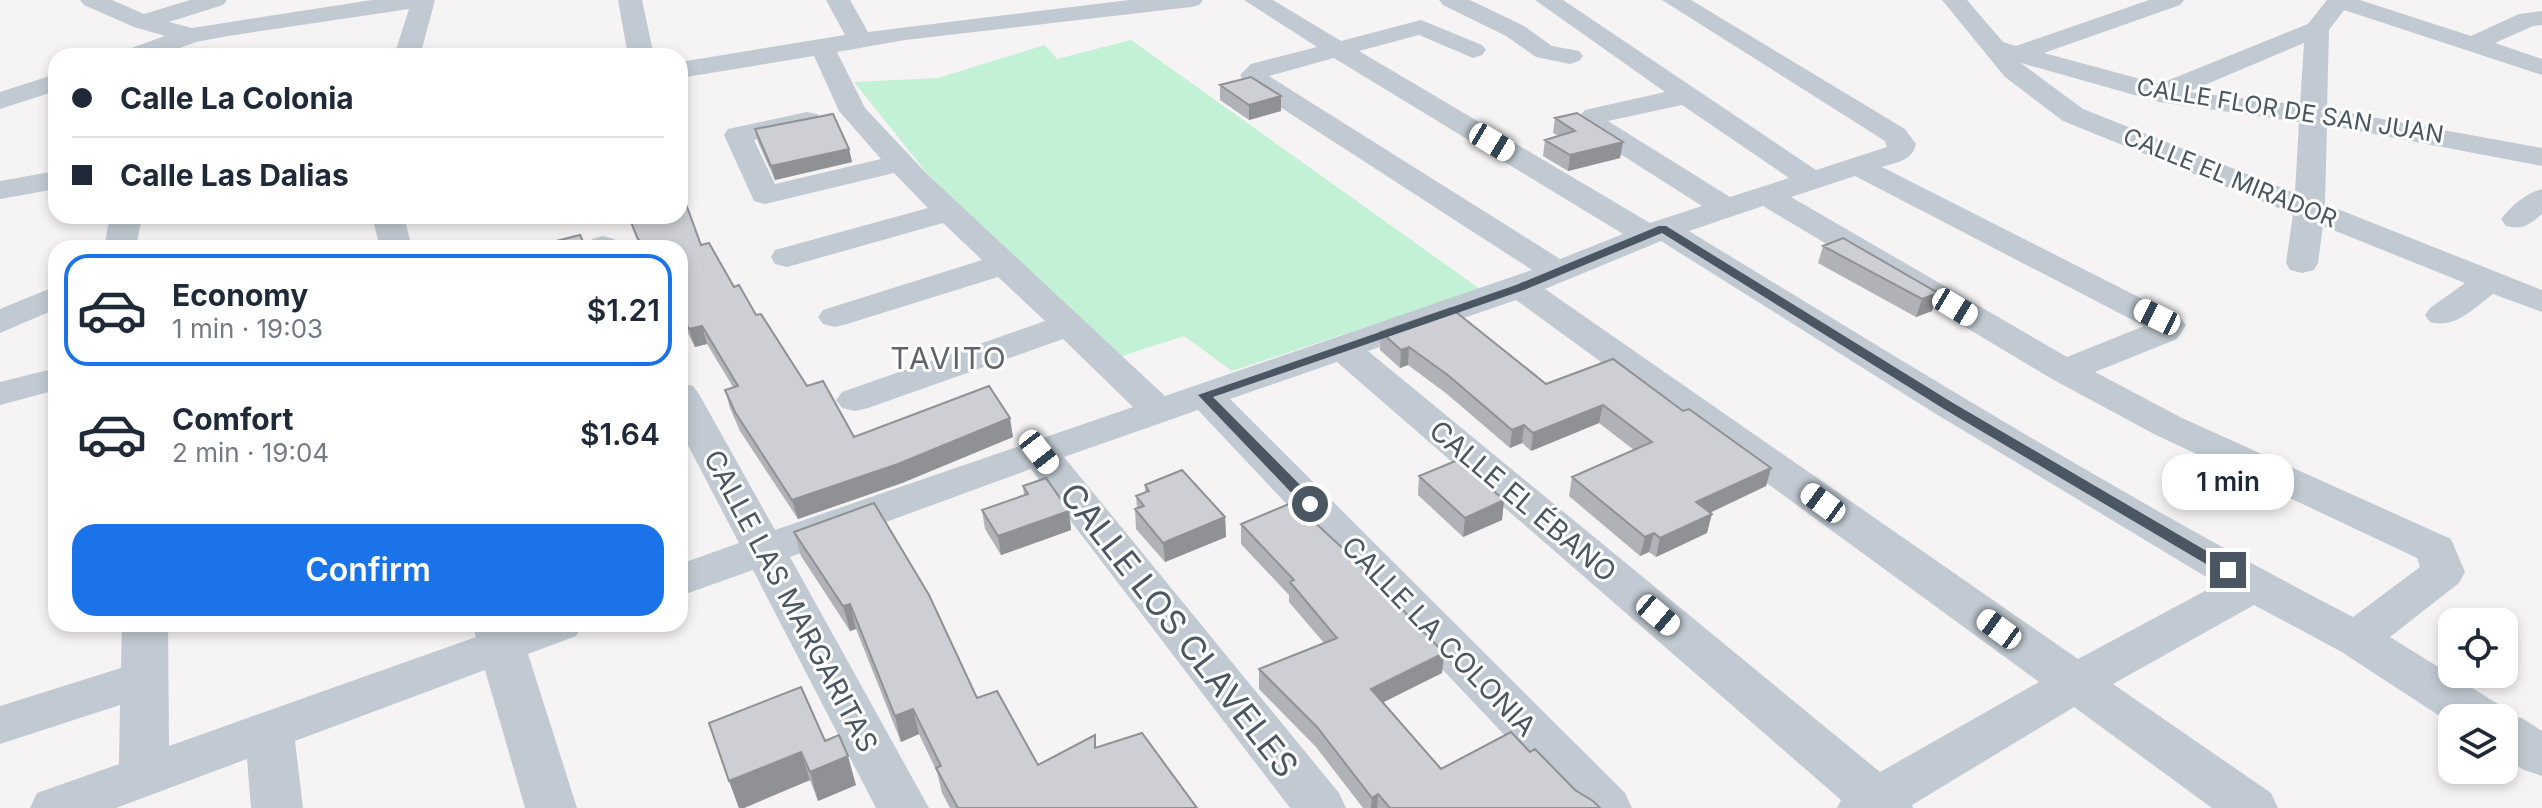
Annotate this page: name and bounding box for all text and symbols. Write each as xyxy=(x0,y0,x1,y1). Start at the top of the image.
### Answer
street label: CALLE FLOR DE SAN JUAN xyxy=(2134,72,2446,149)
text: Calle La Colonia xyxy=(120,80,354,116)
car xyxy=(1465,119,1519,165)
street label: CALLE EL MIRADOR xyxy=(2119,121,2341,234)
text: Calle Las Dalias xyxy=(120,157,349,193)
icon: car xyxy=(76,274,148,346)
text: Economy xyxy=(172,277,308,313)
car xyxy=(1928,284,1982,330)
text: $1.21 xyxy=(587,292,660,328)
car xyxy=(2130,296,2184,338)
text: 1 min · 19:03 xyxy=(172,313,323,344)
district label: TAVITO xyxy=(890,340,1008,376)
icon: car xyxy=(76,398,148,470)
text: Comfort xyxy=(172,401,293,437)
street label: CALLE EL ÉBANO xyxy=(1423,412,1624,589)
text: $1.64 xyxy=(580,416,660,452)
car xyxy=(1015,426,1063,478)
text: 2 min · 19:04 xyxy=(172,437,329,468)
street label: CALLE LAS MARGARITAS xyxy=(697,444,885,758)
callout: 1 min xyxy=(2162,454,2294,510)
text: 1 min xyxy=(2196,466,2260,497)
street label: CALLE LOS CLAVELES xyxy=(1052,474,1307,785)
car xyxy=(1797,479,1849,527)
route start xyxy=(1292,486,1328,522)
button: Confirm xyxy=(72,524,664,616)
street label: CALLE LA COLONIA xyxy=(1335,529,1543,743)
route end xyxy=(2210,552,2246,588)
car xyxy=(1632,590,1684,640)
car xyxy=(1973,605,2025,653)
map controls xyxy=(2438,608,2518,784)
button: locate xyxy=(2438,608,2518,688)
button: layers xyxy=(2438,704,2518,784)

